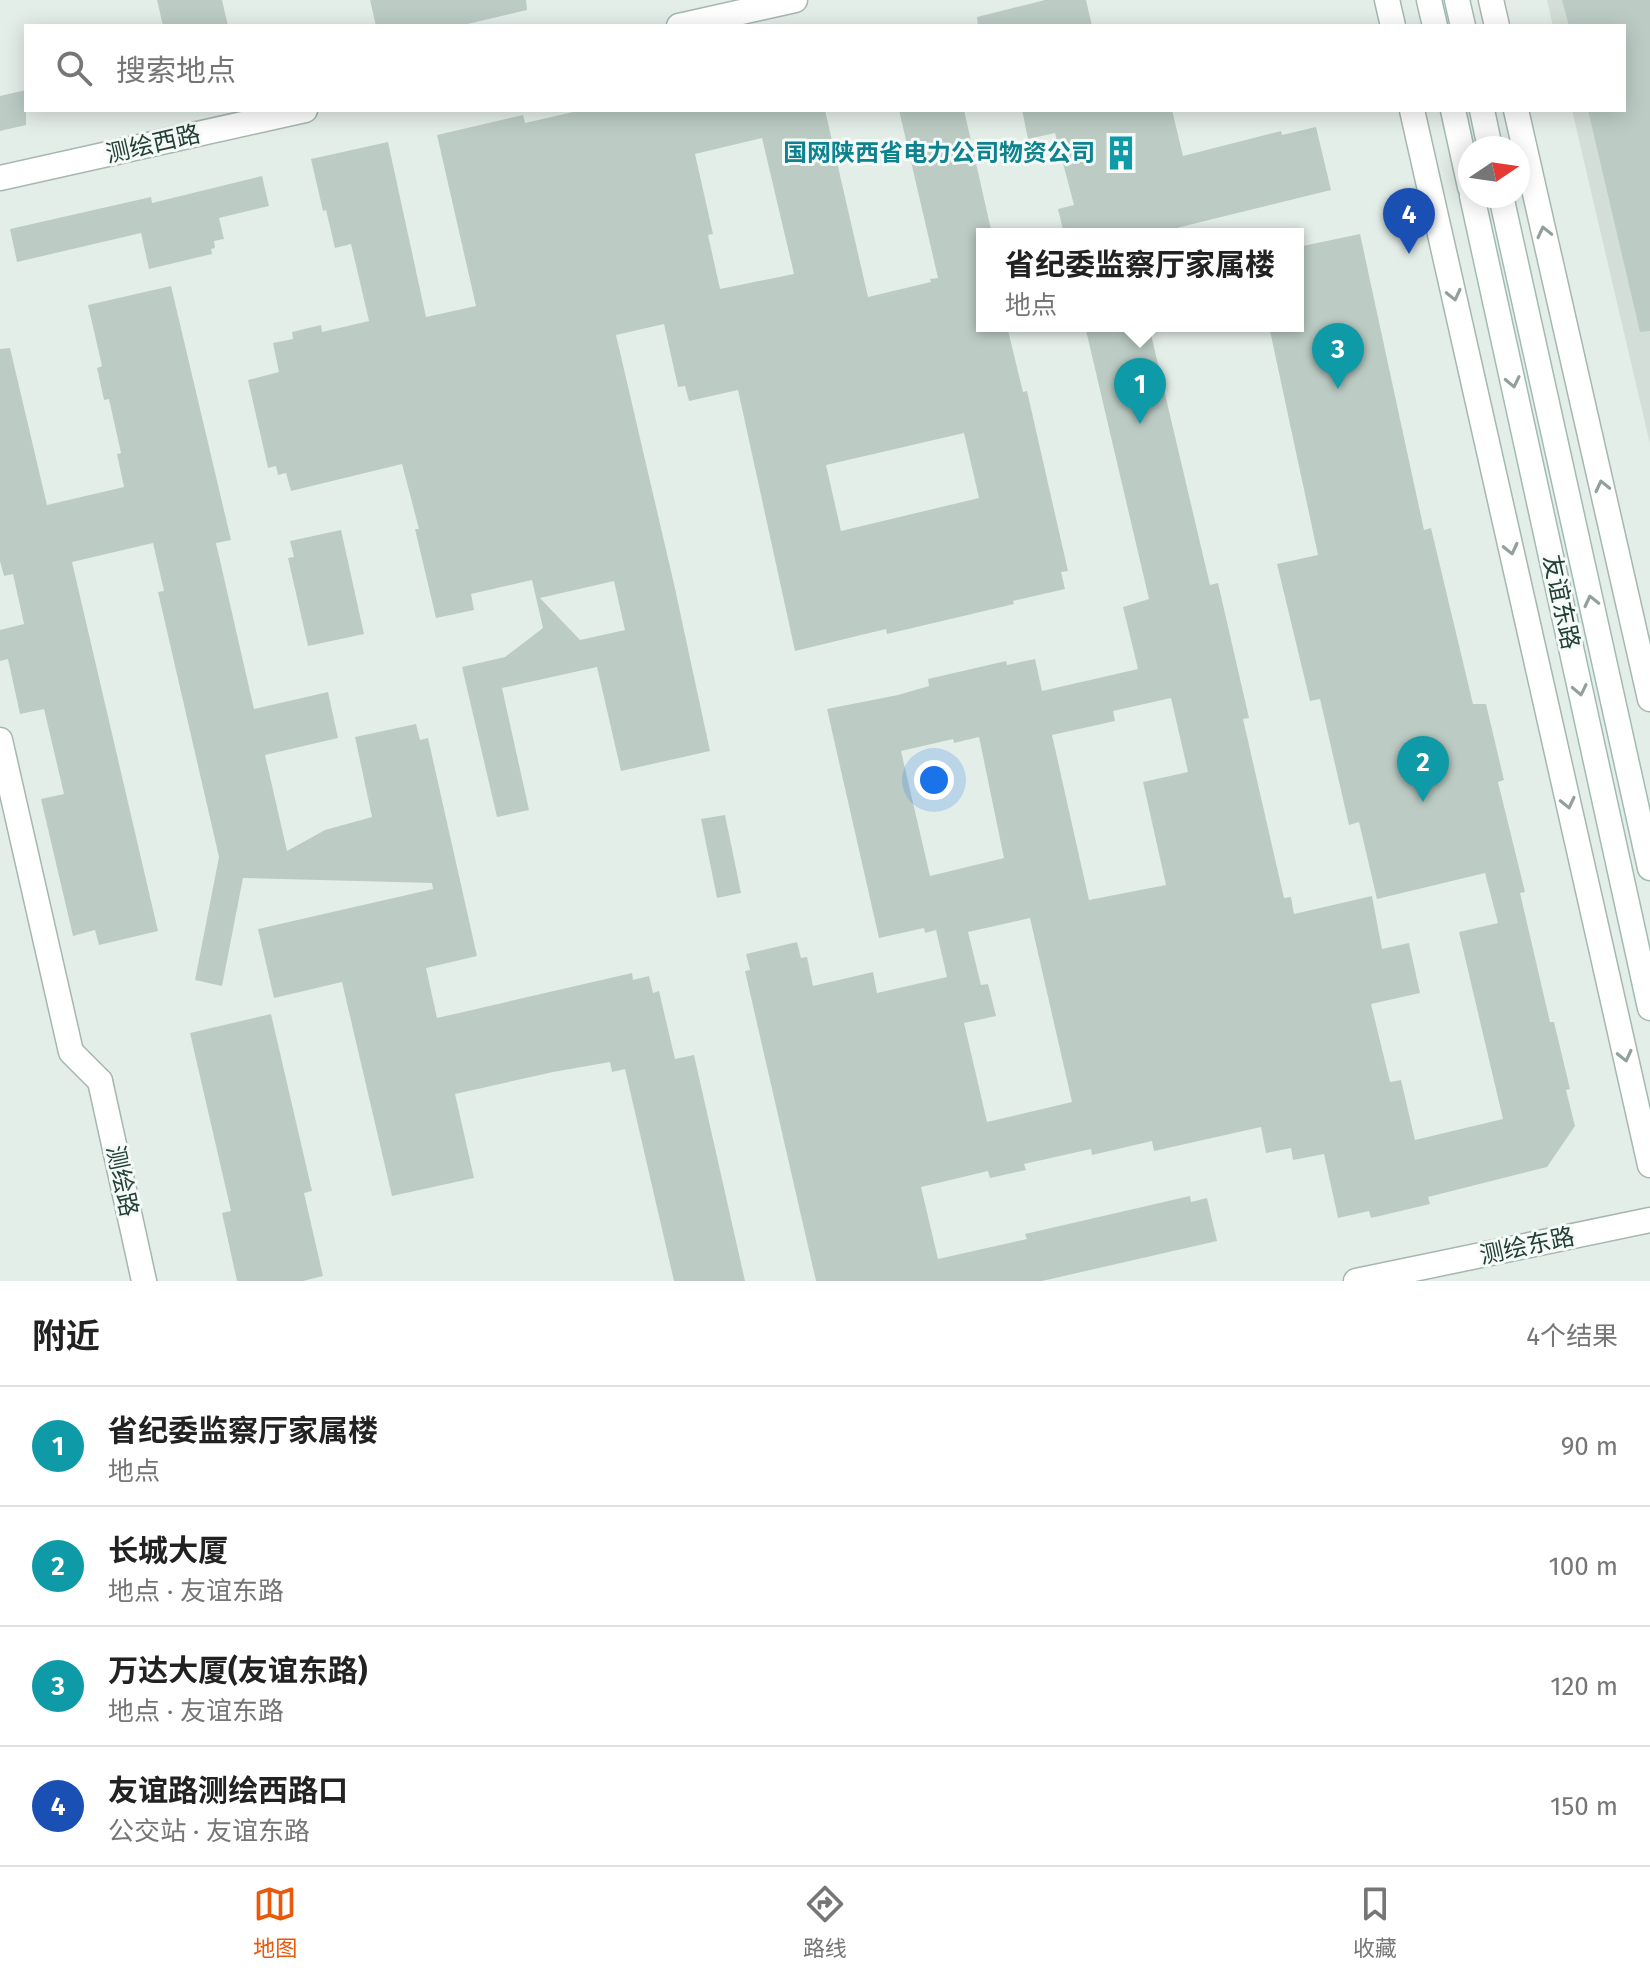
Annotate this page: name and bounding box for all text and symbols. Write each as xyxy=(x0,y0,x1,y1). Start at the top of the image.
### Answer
search box xyxy=(24,24,1626,112)
icon: search xyxy=(52,46,96,90)
text: 搜索地点 xyxy=(116,53,236,89)
street label: 测绘西路 xyxy=(103,120,203,168)
building icon: 国网陕西省电力公司物资公司 xyxy=(1102,134,1140,172)
north arrow xyxy=(1458,136,1530,208)
place label: 国网陕西省电力公司物资公司 xyxy=(783,139,1095,167)
pin: 4 xyxy=(1383,188,1435,254)
one-way arrow xyxy=(1536,226,1553,240)
popup xyxy=(976,228,1304,332)
text: 省纪委监察厅家属楼 xyxy=(1005,247,1275,283)
one-way arrow xyxy=(1444,288,1461,302)
text: 地点 xyxy=(1005,290,1057,321)
pin: 3 xyxy=(1312,323,1364,389)
pin: 1 xyxy=(1114,358,1166,424)
one-way arrow xyxy=(1504,374,1521,388)
one-way arrow xyxy=(1594,480,1611,493)
one-way arrow xyxy=(1502,542,1519,555)
street label: 友谊东路 xyxy=(1537,552,1585,652)
one-way arrow xyxy=(1583,594,1600,608)
one-way arrow xyxy=(1571,683,1588,697)
pin: 2 xyxy=(1397,736,1449,802)
your location xyxy=(914,760,954,800)
one-way arrow xyxy=(1559,795,1576,809)
one-way arrow xyxy=(1616,1049,1633,1063)
street label: 测绘路 xyxy=(101,1143,143,1219)
street label: 测绘东路 xyxy=(1477,1222,1577,1270)
text: 附近 xyxy=(32,1316,100,1357)
text: 4个结果 xyxy=(1526,1321,1618,1352)
text: 省纪委监察厅家属楼 xyxy=(108,1413,378,1449)
text: 1 xyxy=(52,1431,64,1462)
text: 90 m xyxy=(1561,1431,1618,1462)
text: 地点 xyxy=(108,1456,160,1487)
text: 长城大厦 xyxy=(108,1533,228,1569)
text: 2 xyxy=(51,1551,65,1582)
text: 100 m xyxy=(1549,1551,1618,1582)
text: 地点 · 友谊东路 xyxy=(108,1576,284,1607)
text: 万达大厦(友谊东路) xyxy=(108,1653,368,1689)
text: 3 xyxy=(51,1671,65,1702)
text: 120 m xyxy=(1550,1671,1618,1702)
text: 地点 · 友谊东路 xyxy=(108,1696,284,1727)
text: 友谊路测绘西路口 xyxy=(108,1773,348,1809)
text: 4 xyxy=(51,1791,65,1822)
text: 150 m xyxy=(1550,1791,1618,1822)
text: 公交站 · 友谊东路 xyxy=(108,1816,310,1847)
tab: 地图 xyxy=(253,1882,297,1962)
tab: 路线 xyxy=(803,1882,847,1962)
tab: 收藏 xyxy=(1353,1882,1397,1962)

